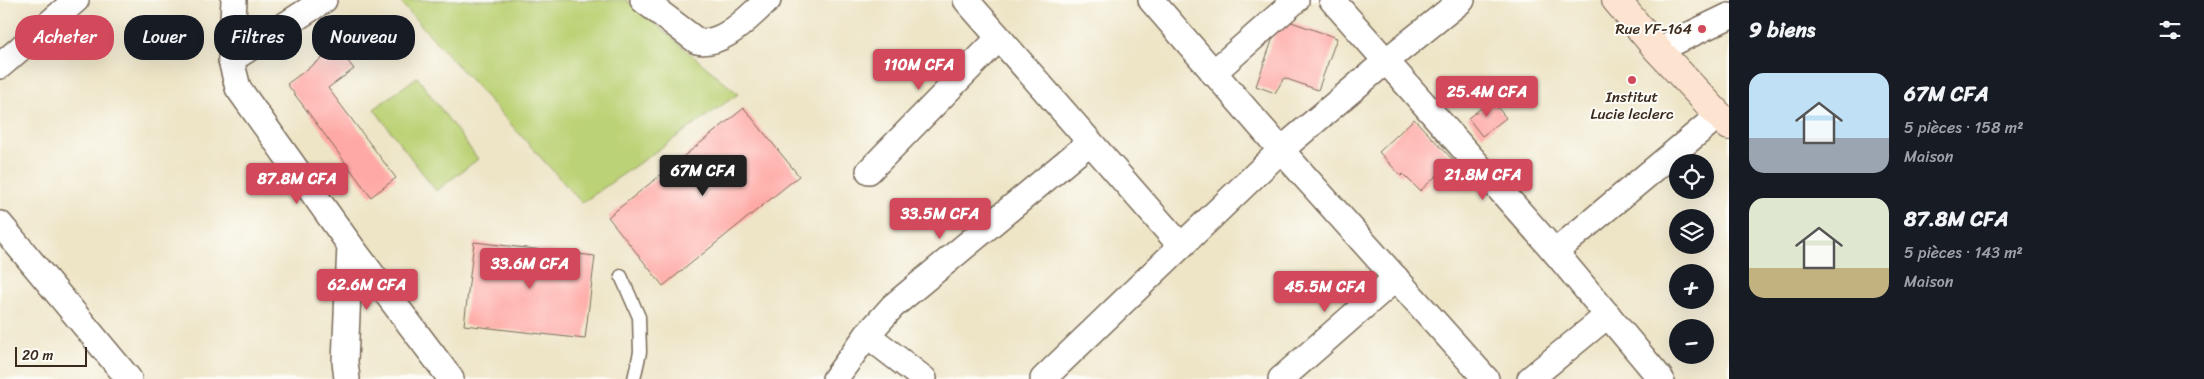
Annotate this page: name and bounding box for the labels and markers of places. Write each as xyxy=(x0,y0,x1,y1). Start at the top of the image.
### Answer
place label: Rue YF-164 xyxy=(1615,16,1692,42)
marker: Rue YF-164 xyxy=(1696,23,1708,35)
pin: 110M CFA xyxy=(867,48,971,91)
marker: Institut Lucie leclerc xyxy=(1626,74,1638,86)
pin: 25.4M CFA xyxy=(1430,76,1544,118)
place label: Institut Lucie leclerc xyxy=(1591,84,1674,127)
pin: 67M CFA xyxy=(657,154,749,197)
pin: 21.8M CFA xyxy=(1426,158,1540,201)
pin: 87.8M CFA xyxy=(240,162,354,205)
pin: 33.5M CFA xyxy=(883,198,997,240)
pin: 33.6M CFA xyxy=(473,248,587,290)
pin: 62.6M CFA xyxy=(310,268,424,311)
pin: 45.5M CFA xyxy=(1268,270,1382,313)

